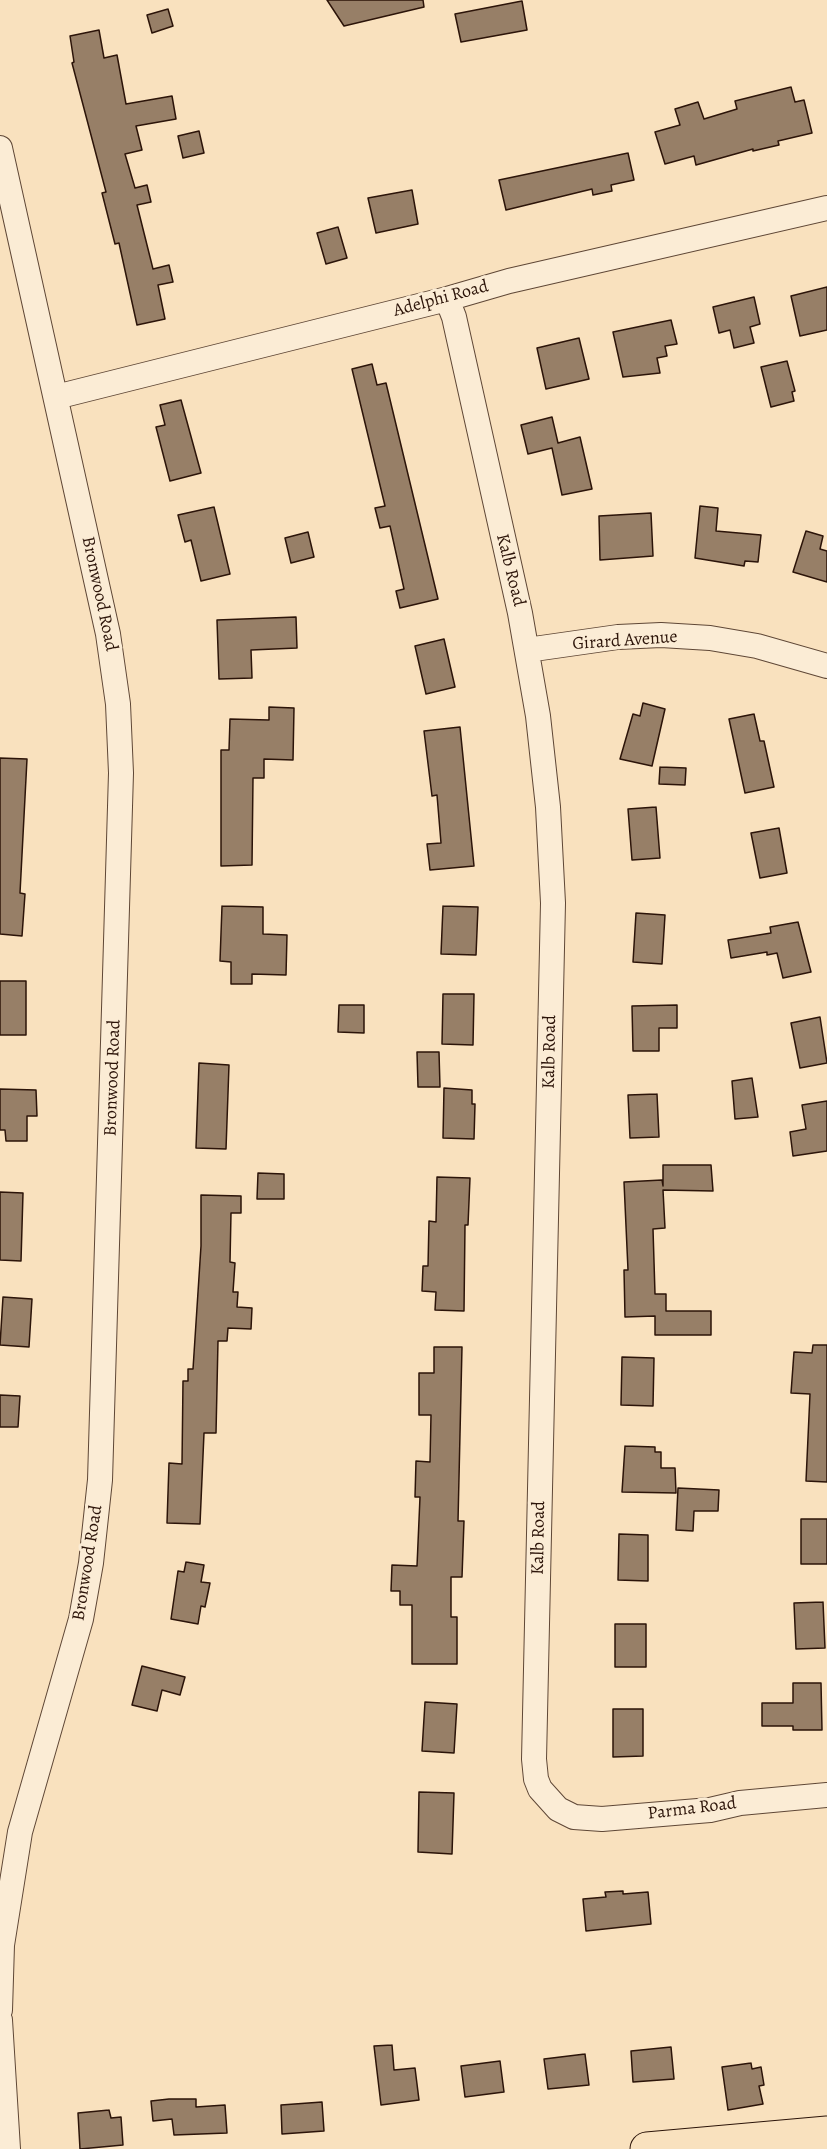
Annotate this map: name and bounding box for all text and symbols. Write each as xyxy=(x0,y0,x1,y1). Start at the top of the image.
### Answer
street label: Adelphi Road xyxy=(391,276,491,322)
street label: Kalb Road xyxy=(491,531,529,609)
street label: Bronwood Road xyxy=(76,535,122,653)
street label: Girard Avenue xyxy=(572,627,678,655)
street label: Kalb Road xyxy=(539,1015,561,1089)
street label: Bronwood Road xyxy=(100,1019,126,1137)
street label: Kalb Road xyxy=(528,1501,550,1575)
street label: Bronwood Road xyxy=(68,1504,108,1622)
street label: Parma Road xyxy=(646,1793,738,1825)

